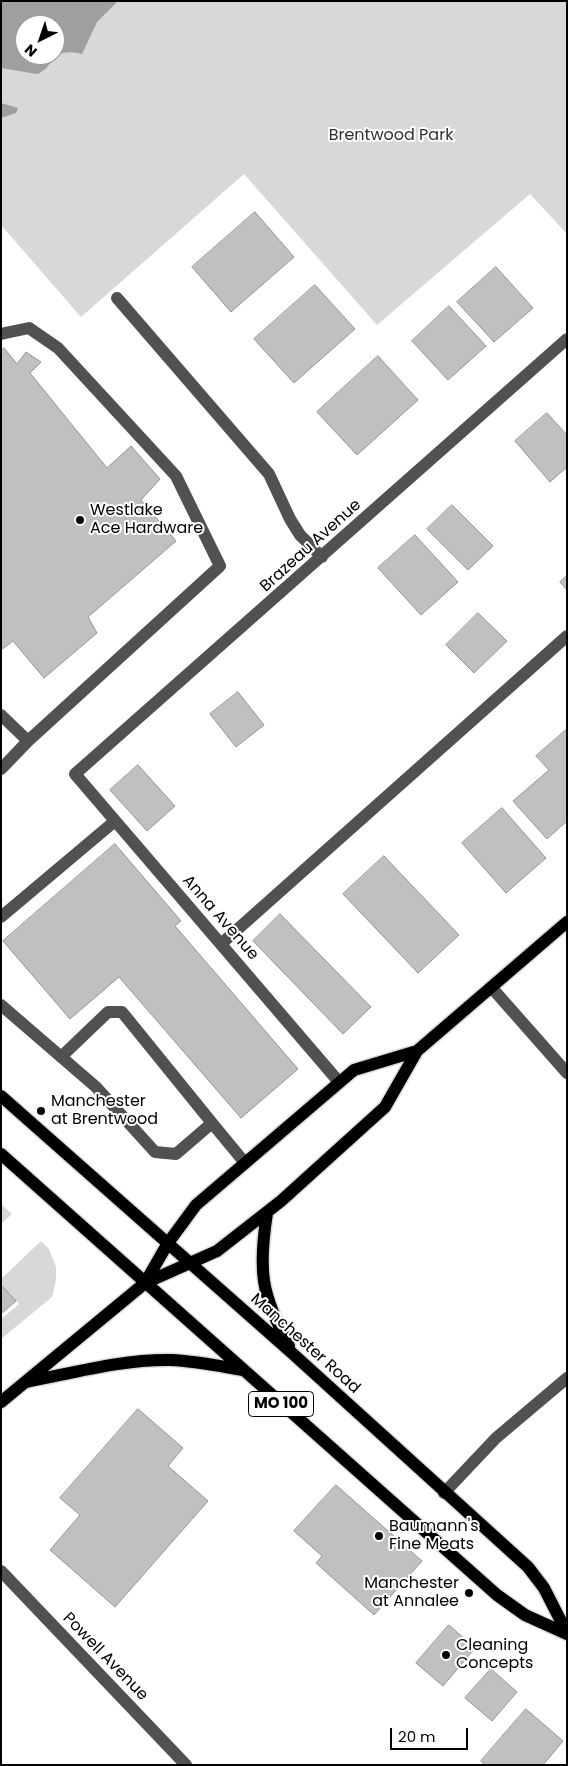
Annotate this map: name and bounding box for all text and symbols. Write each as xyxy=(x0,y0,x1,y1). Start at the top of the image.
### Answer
north arrow xyxy=(15,15,65,65)
text: N xyxy=(20,40,41,62)
park label: Brentwood Park xyxy=(329,126,453,146)
street label: Brazeau Avenue xyxy=(257,496,365,596)
place label: Westlake Ace Hardware xyxy=(90,501,203,539)
marker: Westlake Ace Hardware xyxy=(74,514,86,526)
street label: Anna Avenue xyxy=(178,872,262,964)
place label: Manchester at Brentwood xyxy=(51,1092,158,1130)
marker: Manchester at Brentwood xyxy=(35,1105,47,1117)
street label: Manchester Road xyxy=(246,1290,364,1398)
road number: MO 100 xyxy=(248,1392,314,1416)
place label: Baumann's Fine Meats xyxy=(389,1517,479,1555)
marker: Baumann's Fine Meats xyxy=(373,1530,385,1542)
place label: Manchester at Annalee xyxy=(364,1574,459,1612)
marker: Manchester at Annalee xyxy=(463,1587,475,1599)
street label: Powell Avenue xyxy=(58,1609,152,1705)
place label: Cleaning Concepts xyxy=(456,1636,533,1674)
marker: Cleaning Concepts xyxy=(440,1649,452,1661)
scale bar xyxy=(393,1718,470,1750)
text: 20 m xyxy=(398,1726,436,1747)

